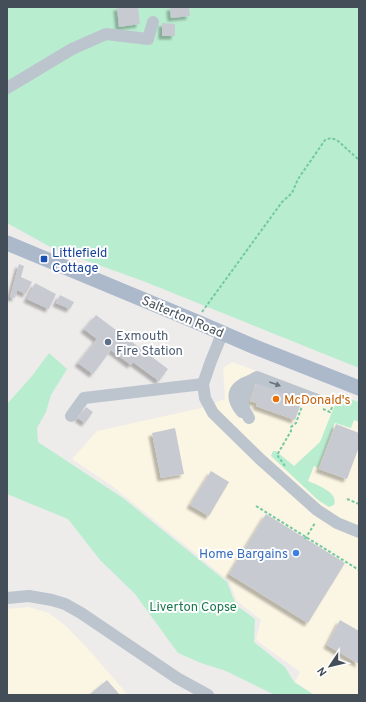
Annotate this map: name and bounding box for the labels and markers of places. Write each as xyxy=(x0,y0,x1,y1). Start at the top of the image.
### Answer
place label: Littlefield Cottage xyxy=(52,246,107,277)
marker: Littlefield Cottage xyxy=(39,254,49,264)
place label: Exmouth Fire Station xyxy=(116,329,183,360)
marker: Exmouth Fire Station xyxy=(103,337,113,347)
place label: McDonald's xyxy=(284,393,351,409)
marker: McDonald's xyxy=(271,394,281,404)
place label: Home Bargains xyxy=(199,547,288,563)
marker: Home Bargains xyxy=(291,548,301,558)

